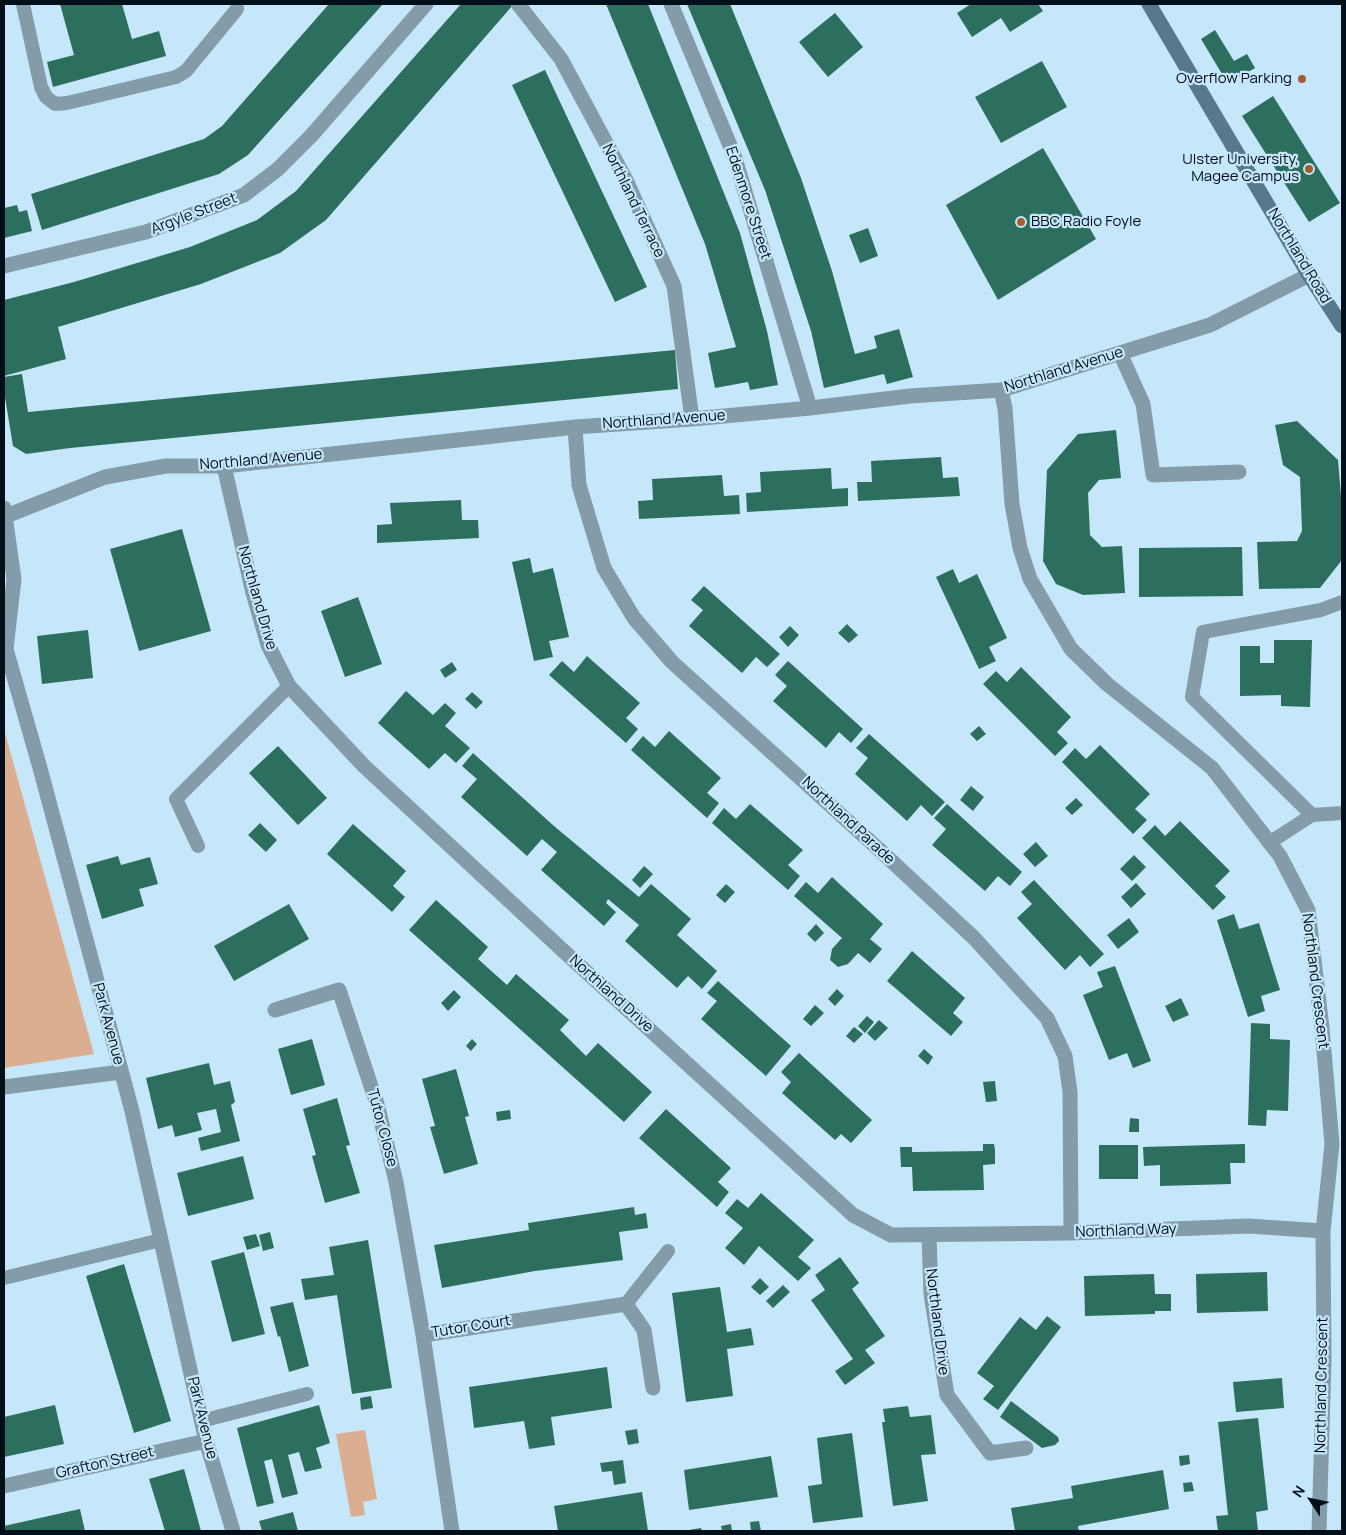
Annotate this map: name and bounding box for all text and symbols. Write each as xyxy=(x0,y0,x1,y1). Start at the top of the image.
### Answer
place label: Overflow Parking xyxy=(1176,70,1292,88)
marker: Overflow Parking xyxy=(1296,73,1308,85)
street label: Northland Terrace xyxy=(598,141,668,261)
street label: Edenmore Street xyxy=(721,144,775,262)
place label: Ulster University, Magee Campus xyxy=(1182,151,1299,186)
marker: Ulster University, Magee Campus xyxy=(1303,163,1315,175)
street label: Argyle Street xyxy=(148,189,240,239)
street label: Northland Road xyxy=(1264,205,1334,307)
place label: BBC Radio Foyle xyxy=(1031,213,1141,231)
marker: BBC Radio Foyle xyxy=(1015,216,1027,228)
street label: Northland Avenue xyxy=(1002,343,1126,397)
street label: Northland Avenue xyxy=(602,407,726,433)
street label: Northland Avenue xyxy=(199,446,323,474)
street label: Northland Drive xyxy=(234,544,280,652)
street label: Northland Parade xyxy=(798,773,898,869)
street label: Northland Crescent xyxy=(1298,912,1332,1050)
street label: Northland Drive xyxy=(565,951,657,1037)
street label: Park Avenue xyxy=(88,981,128,1067)
street label: Tutor Close xyxy=(363,1087,401,1169)
street label: Northland Way xyxy=(1075,1220,1177,1242)
street label: Northland Drive xyxy=(922,1268,952,1376)
street label: Tutor Court xyxy=(430,1312,512,1342)
street label: Northland Crescent xyxy=(1312,1317,1332,1453)
street label: Park Avenue xyxy=(183,1375,221,1461)
street label: Grafton Street xyxy=(54,1443,156,1483)
north arrow xyxy=(1286,1475,1336,1525)
text: N xyxy=(1287,1482,1309,1501)

